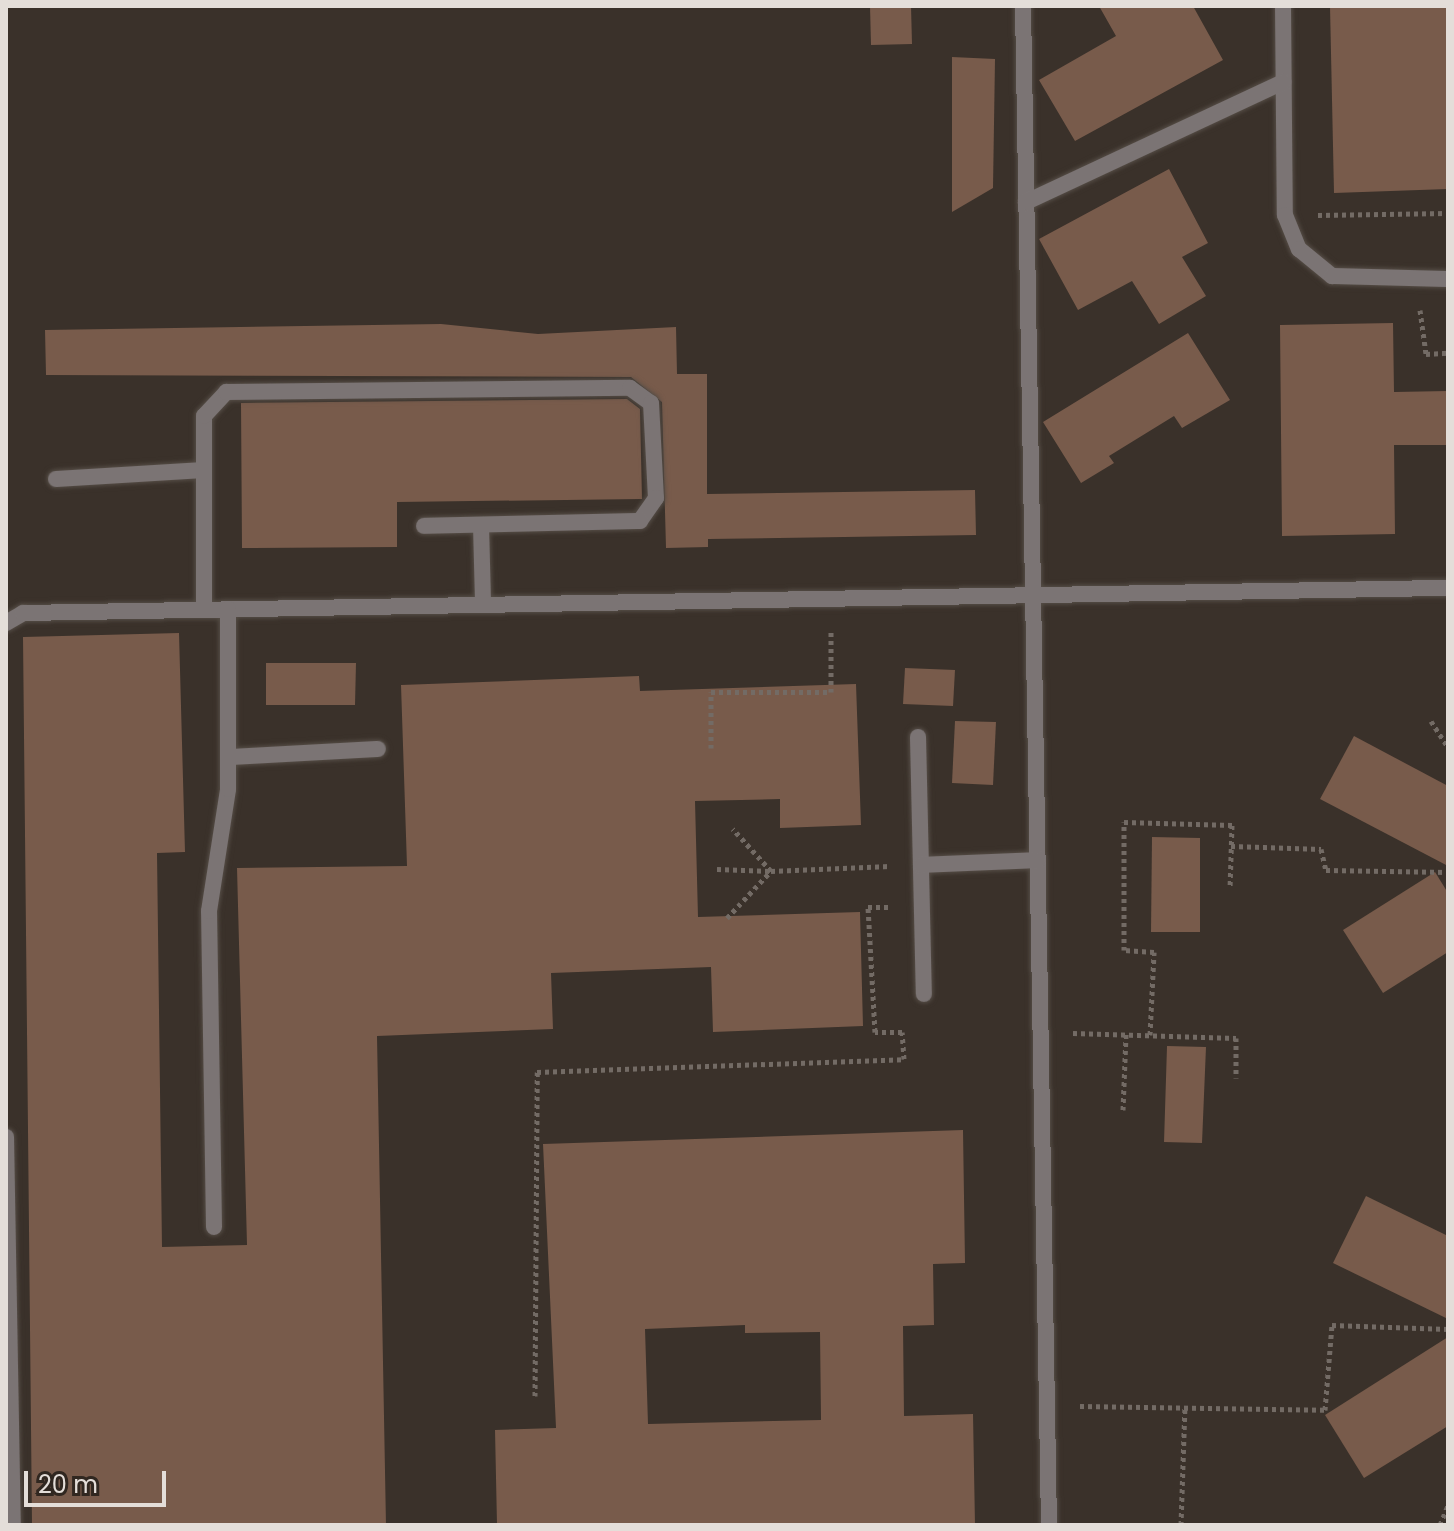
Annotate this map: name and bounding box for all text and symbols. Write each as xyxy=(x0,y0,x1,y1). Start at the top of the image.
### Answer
scale bar xyxy=(28,1455,170,1505)
text: 20 m xyxy=(38,1468,98,1501)

